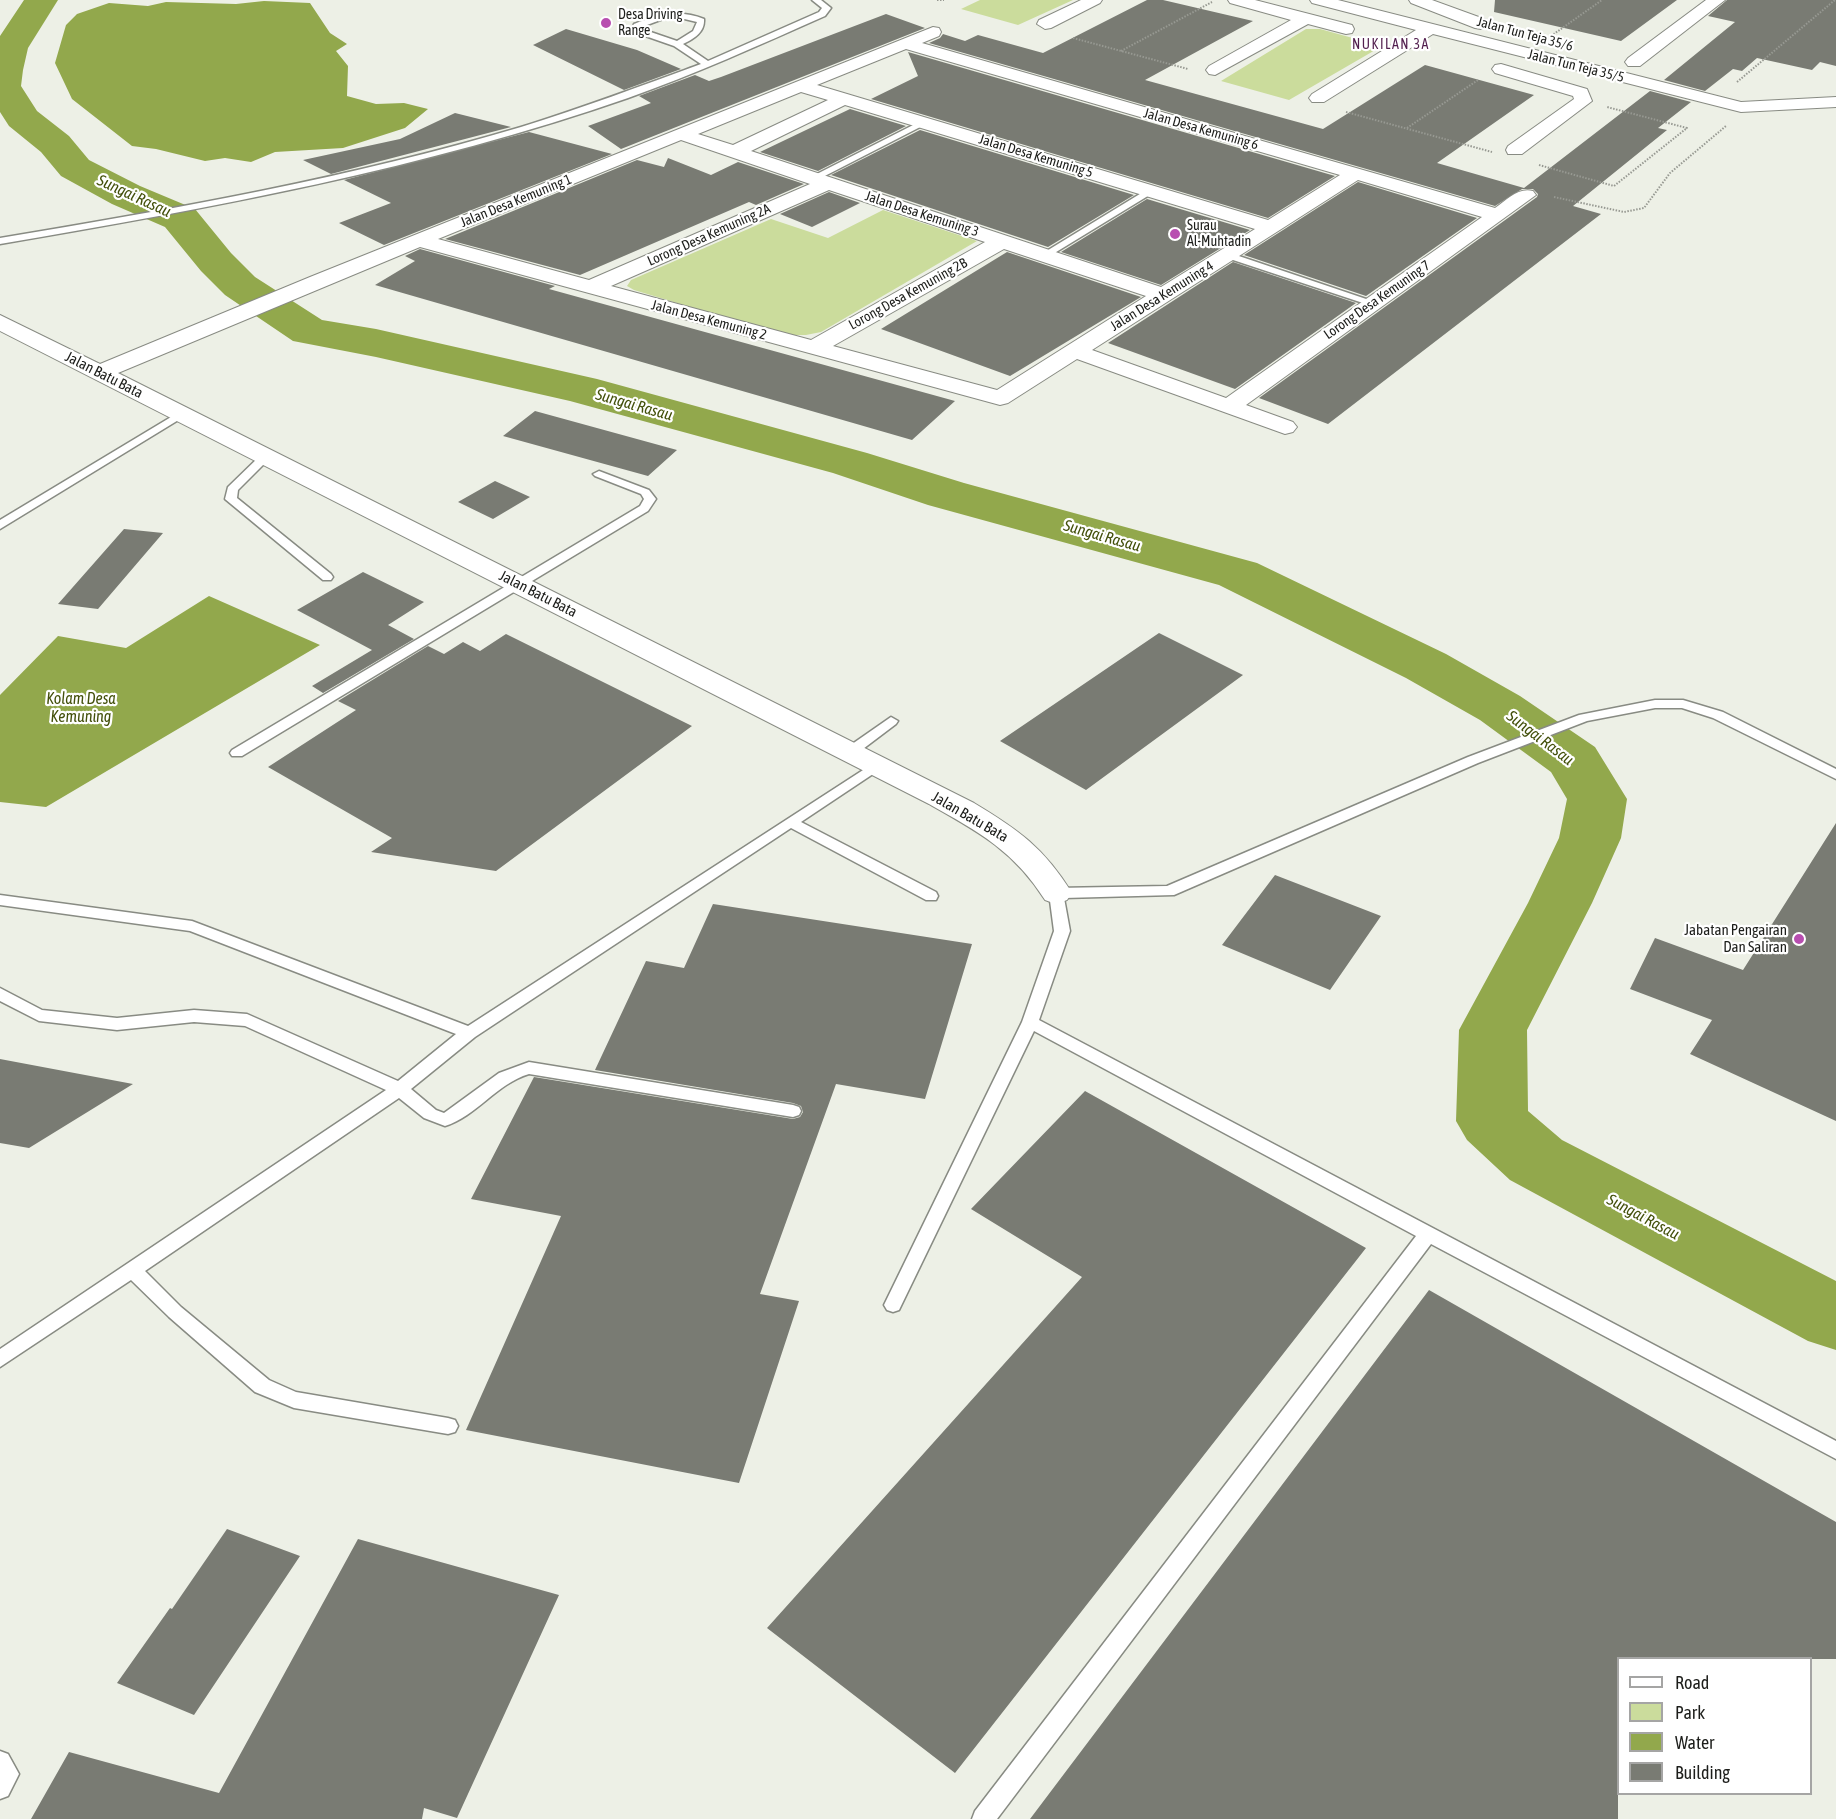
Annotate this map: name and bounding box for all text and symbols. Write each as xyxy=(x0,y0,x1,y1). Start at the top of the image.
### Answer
place label: Desa Driving Range xyxy=(618,7,683,40)
street label: Jalan Tun Teja 35/6 xyxy=(1475,13,1575,55)
marker: Desa Driving Range xyxy=(599,16,613,30)
district label: NUKILAN 3A xyxy=(1352,37,1430,53)
street label: Jalan Tun Teja 35/5 xyxy=(1526,46,1626,86)
street label: Jalan Desa Kemuning 6 xyxy=(1142,105,1260,153)
street label: Jalan Desa Kemuning 5 xyxy=(977,131,1095,181)
water label: Sungai Rasau xyxy=(94,171,174,221)
street label: Jalan Desa Kemuning 1 xyxy=(458,171,574,231)
street label: Jalan Desa Kemuning 3 xyxy=(863,188,981,240)
street label: Lorong Desa Kemuning 2A xyxy=(645,200,773,270)
place label: Surau Al-Muhtadin xyxy=(1187,218,1251,250)
marker: Surau Al-Muhtadin xyxy=(1168,227,1182,241)
street label: Lorong Desa Kemuning 2B xyxy=(846,254,970,334)
street label: Jalan Desa Kemuning 4 xyxy=(1107,257,1217,335)
street label: Lorong Desa Kemuning 7 xyxy=(1321,257,1433,343)
street label: Jalan Desa Kemuning 2 xyxy=(650,297,768,343)
street label: Jalan Batu Bata xyxy=(62,348,146,402)
water label: Sungai Rasau xyxy=(593,385,675,425)
water label: Sungai Rasau xyxy=(1061,516,1143,556)
street label: Jalan Batu Bata xyxy=(496,567,580,621)
water label: Kolam Desa Kemuning xyxy=(46,689,116,727)
water label: Sungai Rasau xyxy=(1503,707,1577,769)
street label: Jalan Batu Bata xyxy=(929,788,1011,846)
place label: Jabatan Pengairan Dan Saliran xyxy=(1684,921,1787,956)
marker: Jabatan Pengairan Dan Saliran xyxy=(1792,932,1806,946)
water label: Sungai Rasau xyxy=(1604,1190,1682,1244)
legend xyxy=(1617,1657,1812,1795)
text: Road xyxy=(1675,1672,1709,1693)
text: Park xyxy=(1675,1702,1705,1723)
text: Water xyxy=(1675,1732,1714,1753)
text: Building xyxy=(1675,1762,1730,1783)

